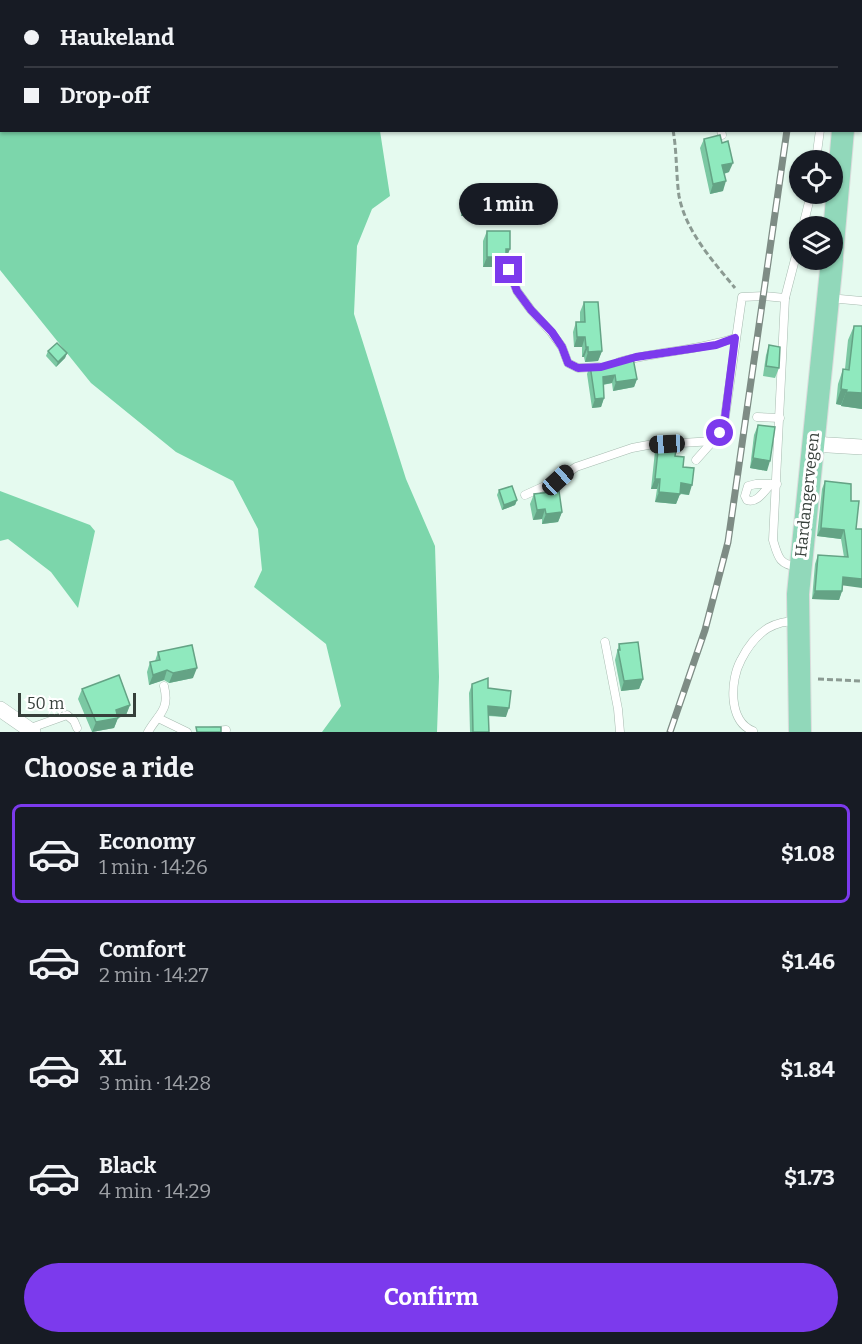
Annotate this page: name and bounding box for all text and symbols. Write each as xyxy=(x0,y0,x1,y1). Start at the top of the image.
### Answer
text: Haukeland xyxy=(60,24,174,51)
text: Drop-off xyxy=(60,82,150,109)
map controls xyxy=(789,150,843,270)
button: locate xyxy=(789,150,843,204)
callout: 1 min xyxy=(460,183,558,225)
text: 1 min xyxy=(483,192,534,216)
button: layers xyxy=(789,216,843,270)
route end xyxy=(495,256,522,283)
route start xyxy=(706,419,733,446)
street label: Hardangervegen xyxy=(791,432,823,558)
car xyxy=(649,434,685,454)
car xyxy=(539,461,577,499)
scale bar xyxy=(18,690,136,718)
text: 50 m xyxy=(27,694,64,713)
text: Choose a ride xyxy=(24,752,194,784)
icon: car xyxy=(27,827,81,881)
text: Economy xyxy=(99,828,195,855)
text: $1.08 xyxy=(781,840,835,867)
text: 1 min · 14:26 xyxy=(99,855,208,879)
icon: car xyxy=(27,935,81,989)
text: Comfort xyxy=(99,936,186,963)
text: $1.46 xyxy=(781,948,835,975)
text: 2 min · 14:27 xyxy=(99,963,209,987)
icon: car xyxy=(27,1043,81,1097)
text: XL xyxy=(99,1044,126,1071)
text: $1.84 xyxy=(780,1056,835,1083)
text: 3 min · 14:28 xyxy=(99,1071,211,1095)
icon: car xyxy=(27,1151,81,1205)
text: Black xyxy=(99,1152,156,1179)
text: $1.73 xyxy=(784,1164,835,1191)
text: 4 min · 14:29 xyxy=(99,1179,211,1203)
button: Confirm xyxy=(24,1263,838,1332)

